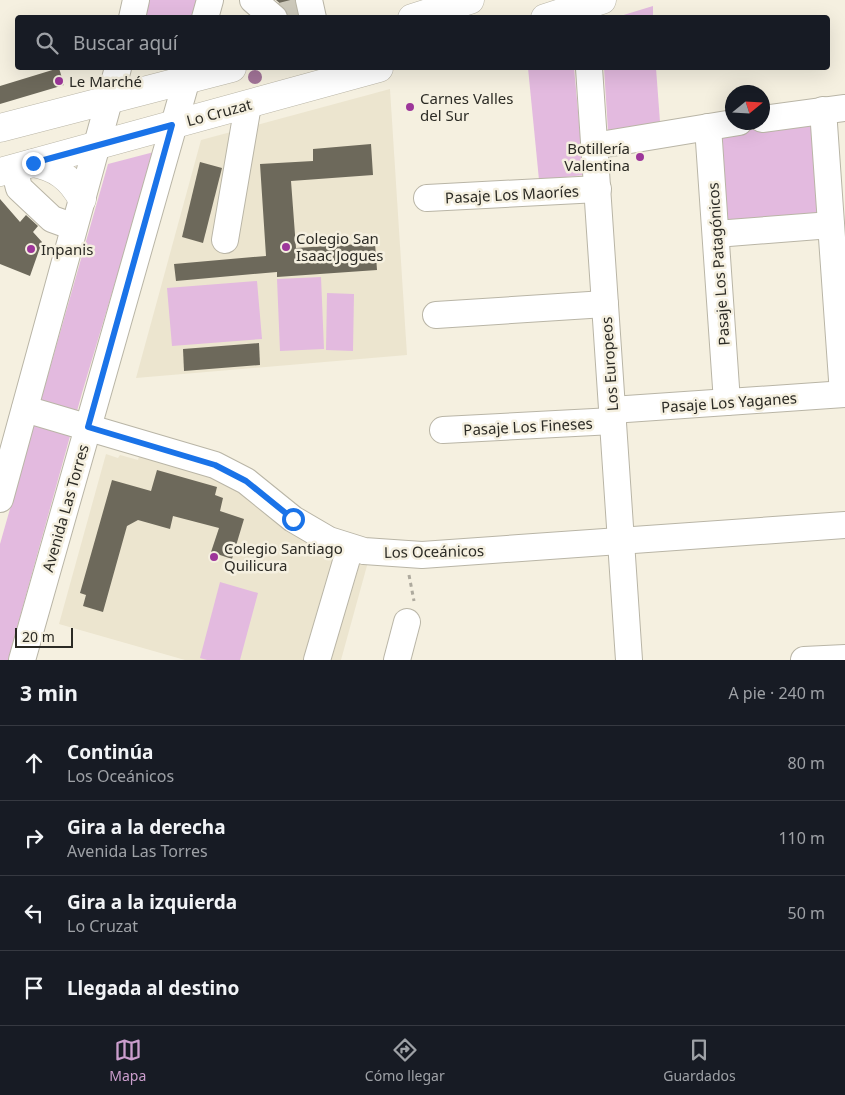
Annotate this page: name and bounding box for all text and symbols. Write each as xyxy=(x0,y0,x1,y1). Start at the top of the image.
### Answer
search box xyxy=(15,15,830,70)
icon: search xyxy=(33,29,61,57)
text: Buscar aquí xyxy=(73,30,178,56)
place label: Le Marché xyxy=(69,71,142,91)
marker: Le Marché xyxy=(53,75,65,87)
north arrow xyxy=(725,85,770,130)
place label: Carnes Valles del Sur xyxy=(420,88,513,125)
street label: Lo Cruzat xyxy=(184,94,254,130)
marker: Carnes Valles del Sur xyxy=(404,101,416,113)
place label: Botillería Valentina xyxy=(564,138,630,175)
marker: Botillería Valentina xyxy=(634,151,646,163)
route end xyxy=(22,152,45,175)
street label: Pasaje Los Maoríes xyxy=(444,181,580,207)
street label: Pasaje Los Patagónicos xyxy=(702,182,734,346)
place label: Colegio San Isaac Jogues xyxy=(296,228,384,265)
place label: Inpanis xyxy=(41,239,93,259)
marker: Colegio San Isaac Jogues xyxy=(280,241,292,253)
marker: Inpanis xyxy=(25,243,37,255)
street label: Los Europeos xyxy=(596,316,622,412)
street label: Pasaje Los Yaganes xyxy=(660,387,798,417)
street label: Pasaje Los Fineses xyxy=(463,413,593,439)
street label: Avenida Las Torres xyxy=(37,442,93,574)
route start xyxy=(282,508,305,531)
place label: Colegio Santiago Quilicura xyxy=(224,538,343,575)
street label: Los Oceánicos xyxy=(384,540,484,562)
marker: Colegio Santiago Quilicura xyxy=(208,551,220,563)
scale bar xyxy=(15,625,72,648)
text: 20 m xyxy=(22,627,55,646)
text: 3 min xyxy=(20,679,78,707)
text: A pie · 240 m xyxy=(728,682,825,704)
text: Continúa xyxy=(67,739,153,765)
icon: ahead xyxy=(20,749,48,777)
text: 80 m xyxy=(788,752,825,774)
text: Los Oceánicos xyxy=(67,765,174,787)
text: Gira a la derecha xyxy=(67,814,226,840)
icon: right xyxy=(20,824,48,852)
text: 110 m xyxy=(778,827,825,849)
text: Avenida Las Torres xyxy=(67,840,208,862)
text: Gira a la izquierda xyxy=(67,889,237,915)
icon: left xyxy=(20,899,48,927)
text: 50 m xyxy=(788,902,825,924)
text: Lo Cruzat xyxy=(67,915,138,937)
icon: arrive xyxy=(20,974,48,1002)
text: Llegada al destino xyxy=(67,975,239,1001)
tab: Mapa xyxy=(109,1036,146,1085)
tab: Cómo llegar xyxy=(365,1036,445,1085)
tab: Guardados xyxy=(663,1036,736,1085)

